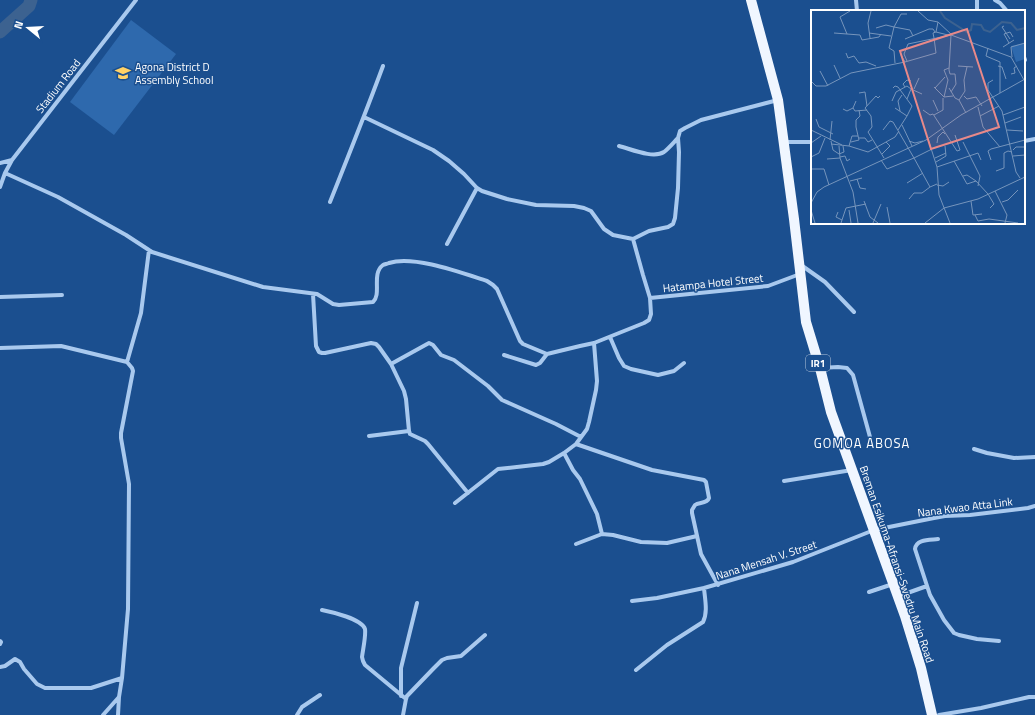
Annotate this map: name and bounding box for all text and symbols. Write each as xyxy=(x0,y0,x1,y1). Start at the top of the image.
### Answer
north arrow xyxy=(8,8,48,48)
inset map xyxy=(811,10,1025,224)
text: N xyxy=(10,19,27,31)
street label: Stadium Road xyxy=(32,55,84,116)
place label: Agona District D Assembly School xyxy=(135,59,213,88)
school or university icon: Agona District D Assembly School xyxy=(114,64,132,82)
street label: Hatampa Hotel Street xyxy=(662,270,764,296)
road number: IR1 xyxy=(806,355,830,371)
district label: GOMOA ABOSA xyxy=(814,433,910,453)
street label: Breman Esikuma-Afransi-Swedru Main Road xyxy=(856,463,938,665)
street label: Nana Kwao Atta Link xyxy=(917,493,1014,521)
street label: Nana Mensah V. Street xyxy=(713,536,819,584)

